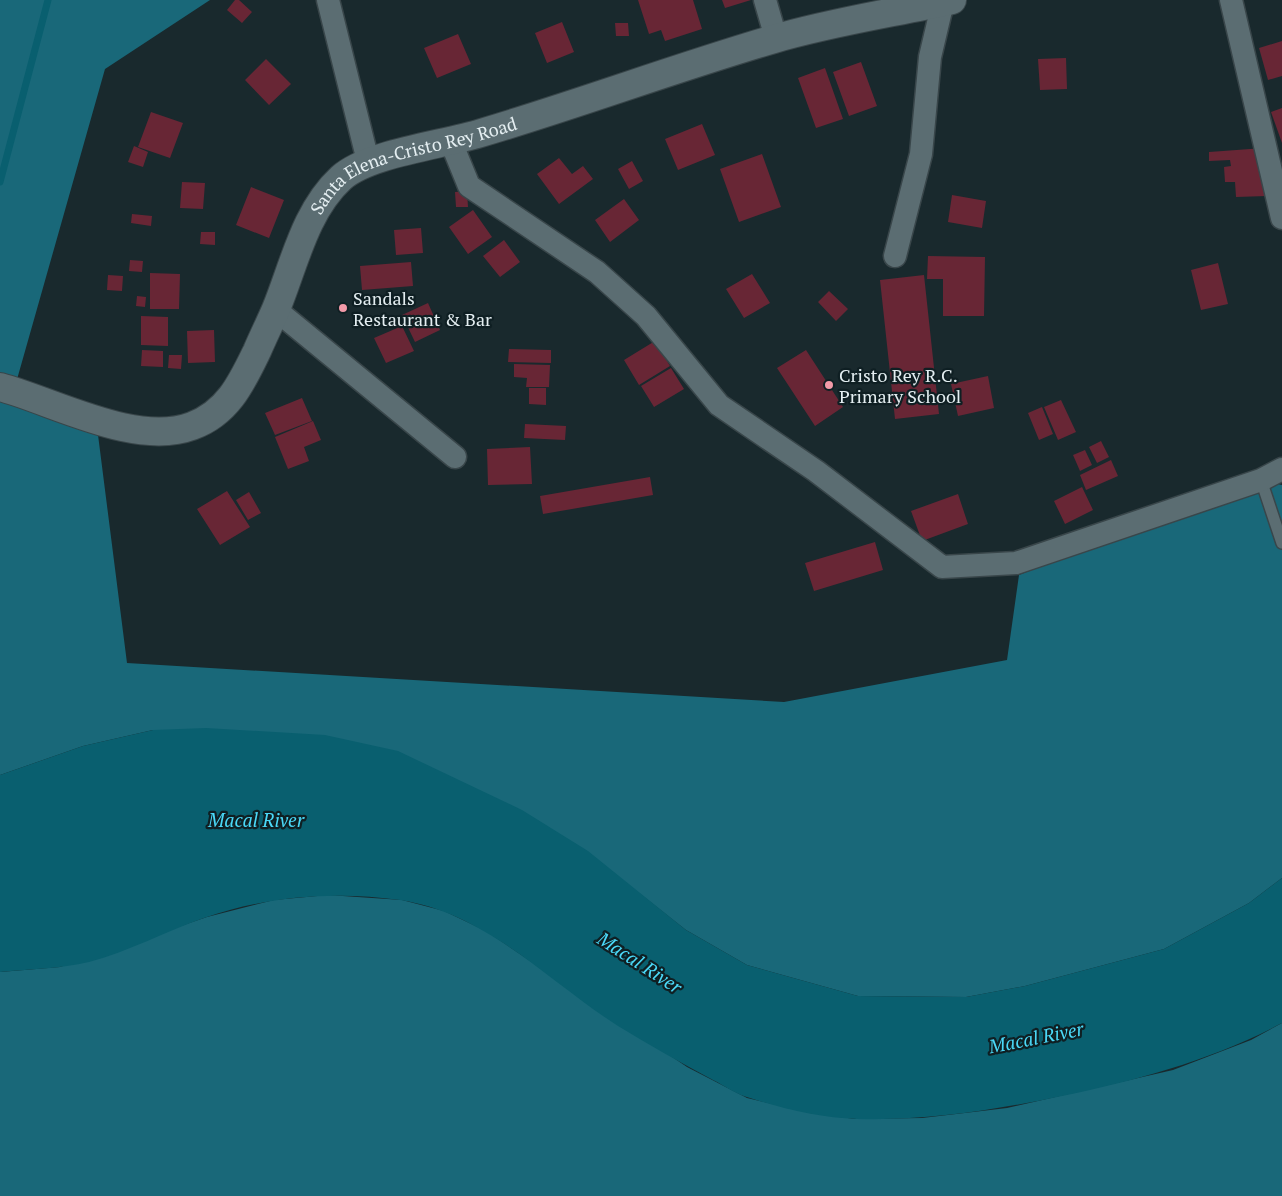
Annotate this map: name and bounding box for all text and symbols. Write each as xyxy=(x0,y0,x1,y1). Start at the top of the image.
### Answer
street label: Santa Elena-Cristo Rey Road xyxy=(304,111,520,218)
place label: Sandals Restaurant & Bar xyxy=(353,286,492,331)
marker: Sandals Restaurant & Bar xyxy=(337,302,349,314)
place label: Cristo Rey R.C. Primary School xyxy=(839,363,961,408)
marker: Cristo Rey R.C. Primary School xyxy=(823,379,835,391)
water label: Macal River xyxy=(207,807,305,832)
water label: Macal River xyxy=(592,925,688,999)
water label: Macal River xyxy=(986,1015,1086,1059)

